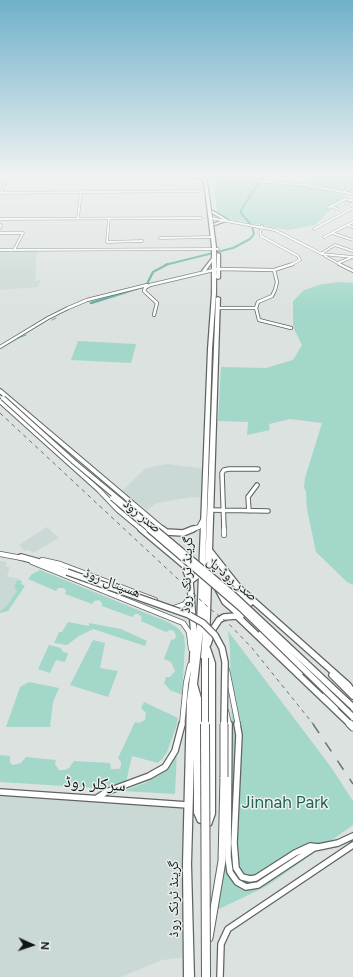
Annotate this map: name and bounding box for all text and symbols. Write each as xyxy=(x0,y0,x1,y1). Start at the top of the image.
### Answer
street label: صدر روڈ xyxy=(120,495,164,537)
street label: گرینڈ ٹرنک روڈ xyxy=(177,536,197,614)
street label: صدر روڈ پل xyxy=(203,553,261,605)
street label: ھسپتال روڈ xyxy=(81,564,143,602)
street label: سرکلر روڈ xyxy=(63,772,127,796)
park label: Jinnah Park xyxy=(242,793,328,813)
street label: گرینڈ ٹرنک روڈ xyxy=(166,861,182,937)
north arrow xyxy=(12,925,52,965)
text: N xyxy=(38,941,51,950)

